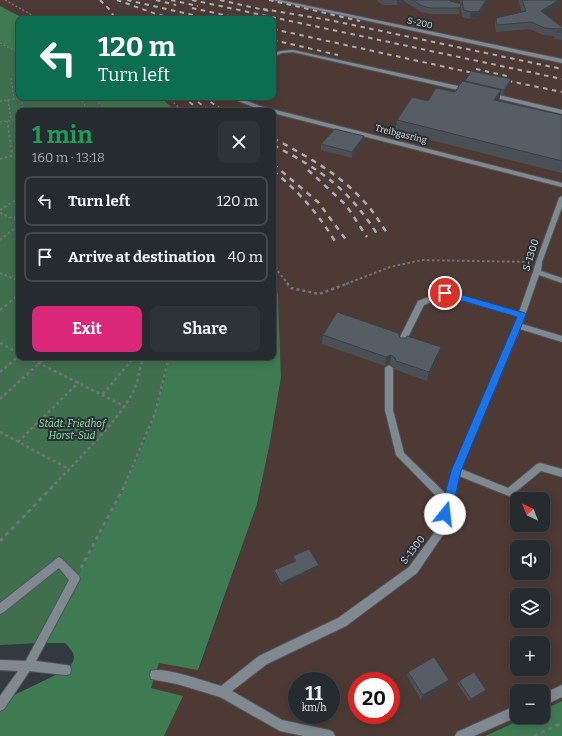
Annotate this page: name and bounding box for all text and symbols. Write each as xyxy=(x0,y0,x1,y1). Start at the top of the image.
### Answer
street label: S-200 xyxy=(406,15,434,31)
text: 120 m xyxy=(98,30,175,63)
icon: left xyxy=(32,32,84,84)
text: Turn left xyxy=(98,64,170,86)
text: 1 min xyxy=(32,121,93,149)
button: close xyxy=(218,121,260,163)
street label: Treibgasring xyxy=(374,123,428,145)
text: 160 m · 13:18 xyxy=(32,150,105,165)
icon: left xyxy=(34,190,56,212)
text: Turn left xyxy=(68,192,130,210)
text: 120 m xyxy=(217,192,258,210)
street label: S-1300 xyxy=(520,238,542,272)
icon: arrive xyxy=(34,246,56,268)
text: Arrive at destination xyxy=(68,248,215,266)
text: 40 m xyxy=(227,248,263,266)
pin xyxy=(428,276,462,310)
icon: arrive xyxy=(434,282,456,304)
button: Exit xyxy=(32,306,142,352)
button: Share xyxy=(150,306,260,352)
park label: Städt. Friedhof Horst-Süd xyxy=(39,418,107,442)
north arrow xyxy=(510,492,550,532)
map controls xyxy=(510,492,550,724)
position arrow xyxy=(424,493,466,535)
street label: S-1300 xyxy=(398,533,428,567)
button: sound xyxy=(510,540,550,580)
button: layers xyxy=(510,588,550,628)
button: + xyxy=(510,636,550,676)
speed limit sign: 20 xyxy=(348,672,400,724)
text: 11 xyxy=(305,681,323,705)
button: − xyxy=(510,684,550,724)
text: km/h xyxy=(302,702,326,714)

